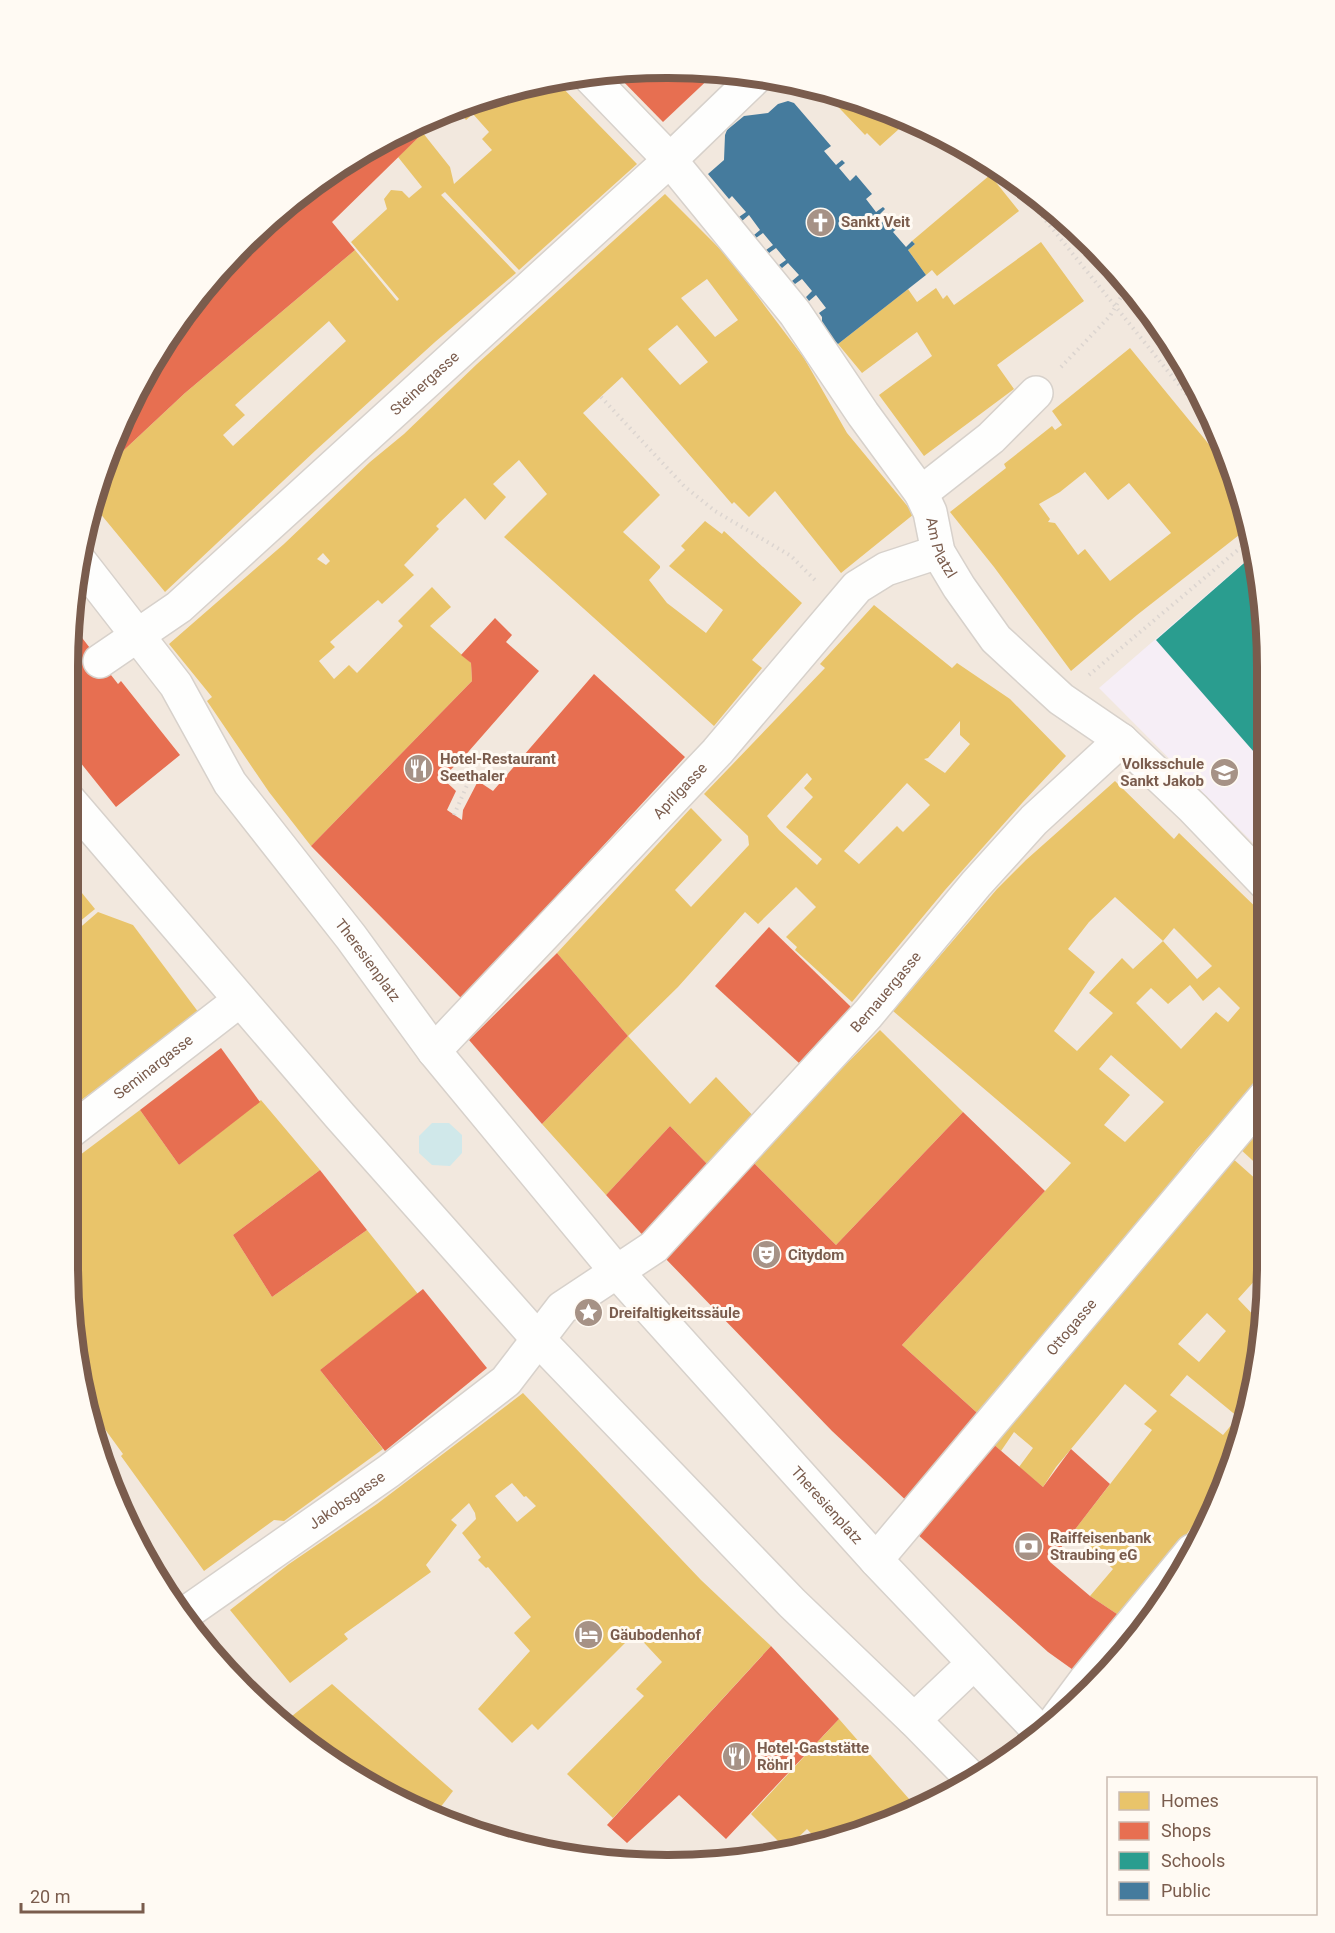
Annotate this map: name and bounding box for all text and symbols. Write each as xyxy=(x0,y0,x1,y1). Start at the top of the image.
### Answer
church icon: Sankt Veit xyxy=(804,206,836,238)
place label: Sankt Veit xyxy=(841,213,910,231)
street label: Steinergasse xyxy=(387,347,463,419)
street label: Am Platzl xyxy=(922,516,961,581)
place label: Hotel-Restaurant Seethaler xyxy=(440,750,556,785)
restaurant icon: Hotel-Restaurant Seethaler xyxy=(403,752,435,784)
place label: Volksschule Sankt Jakob xyxy=(1120,755,1204,790)
school or university icon: Volksschule Sankt Jakob xyxy=(1209,757,1241,789)
street label: Aprilgasse xyxy=(649,759,711,823)
street label: Theresienplatz xyxy=(331,915,404,1005)
street label: Bernauergasse xyxy=(847,948,925,1036)
street label: Seminargasse xyxy=(110,1031,197,1103)
theatre icon: Citydom xyxy=(751,1239,783,1271)
place label: Citydom xyxy=(788,1246,844,1264)
street label: Ottogasse xyxy=(1042,1295,1100,1359)
place icon: Dreifaltigkeitssäule xyxy=(572,1297,604,1329)
place label: Dreifaltigkeitssäule xyxy=(609,1304,740,1322)
street label: Theresienplatz xyxy=(787,1463,866,1548)
street label: Jakobsgasse xyxy=(305,1468,389,1533)
place label: Raiffeisenbank Straubing eG xyxy=(1050,1529,1152,1564)
bank icon: Raiffeisenbank Straubing eG xyxy=(1013,1531,1045,1563)
hotel icon: Gäubodenhof xyxy=(573,1619,605,1651)
place label: Gäubodenhof xyxy=(610,1626,701,1644)
place label: Hotel-Gaststätte Röhrl xyxy=(757,1739,869,1774)
restaurant icon: Hotel-Gaststätte Röhrl xyxy=(720,1741,752,1773)
legend xyxy=(1107,1777,1317,1915)
text: Homes xyxy=(1161,1790,1219,1811)
text: Shops xyxy=(1161,1820,1211,1841)
text: Schools xyxy=(1161,1850,1225,1871)
scale bar xyxy=(21,1876,142,1914)
text: Public xyxy=(1161,1880,1211,1901)
text: 20 m xyxy=(30,1886,70,1907)

